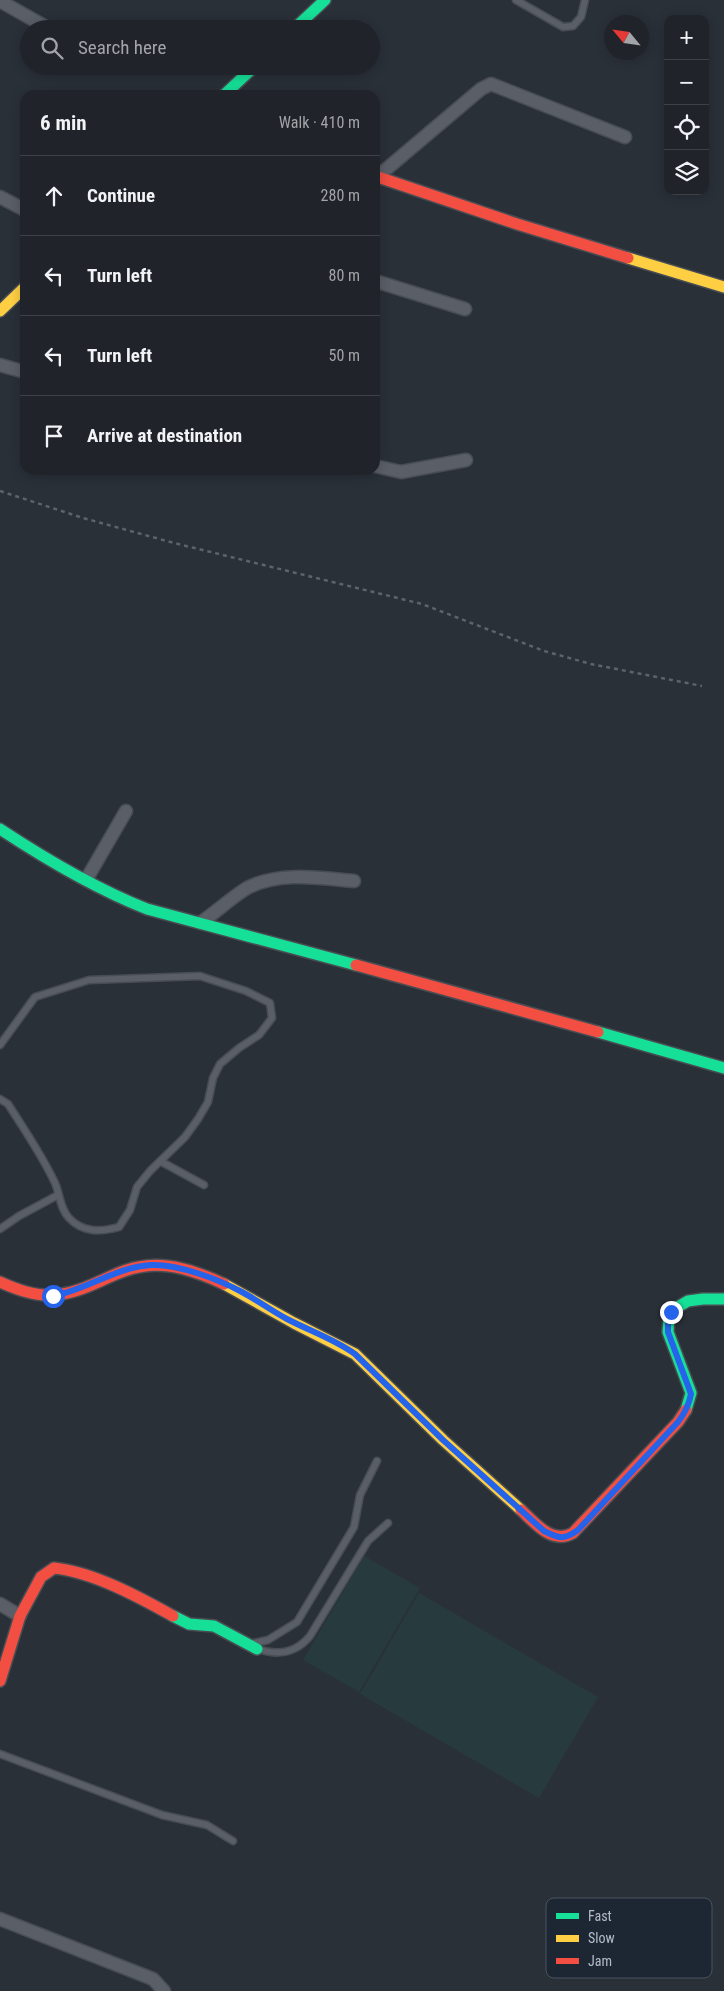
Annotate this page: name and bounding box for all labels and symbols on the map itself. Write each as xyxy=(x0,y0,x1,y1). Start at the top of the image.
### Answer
north arrow xyxy=(604,15,649,60)
route start xyxy=(42,1285,65,1308)
route end xyxy=(660,1301,683,1324)
legend xyxy=(546,1898,712,1978)
text: Fast xyxy=(588,1908,612,1924)
text: Slow xyxy=(588,1930,615,1946)
text: Jam xyxy=(588,1953,612,1969)

